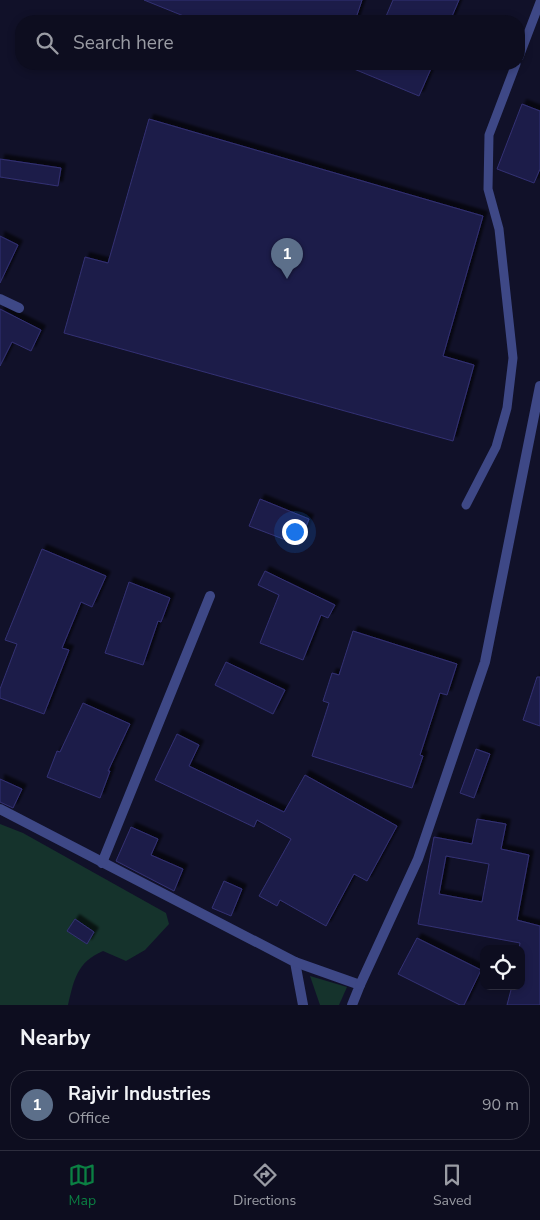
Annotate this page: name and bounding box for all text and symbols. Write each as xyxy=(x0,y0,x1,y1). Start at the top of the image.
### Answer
search box xyxy=(15,15,525,70)
icon: search xyxy=(33,29,61,57)
text: Search here xyxy=(73,30,174,56)
pin: 1 xyxy=(271,238,303,279)
your location xyxy=(282,519,308,545)
map controls xyxy=(480,945,525,990)
button: locate xyxy=(480,945,525,990)
text: Nearby xyxy=(20,1024,90,1052)
text: Rajvir Industries xyxy=(68,1081,211,1107)
text: 1 xyxy=(32,1094,42,1116)
text: 90 m xyxy=(482,1094,519,1116)
text: Office xyxy=(68,1107,110,1129)
tab: Map xyxy=(68,1161,96,1210)
tab: Directions xyxy=(233,1161,296,1210)
tab: Saved xyxy=(433,1161,472,1210)

